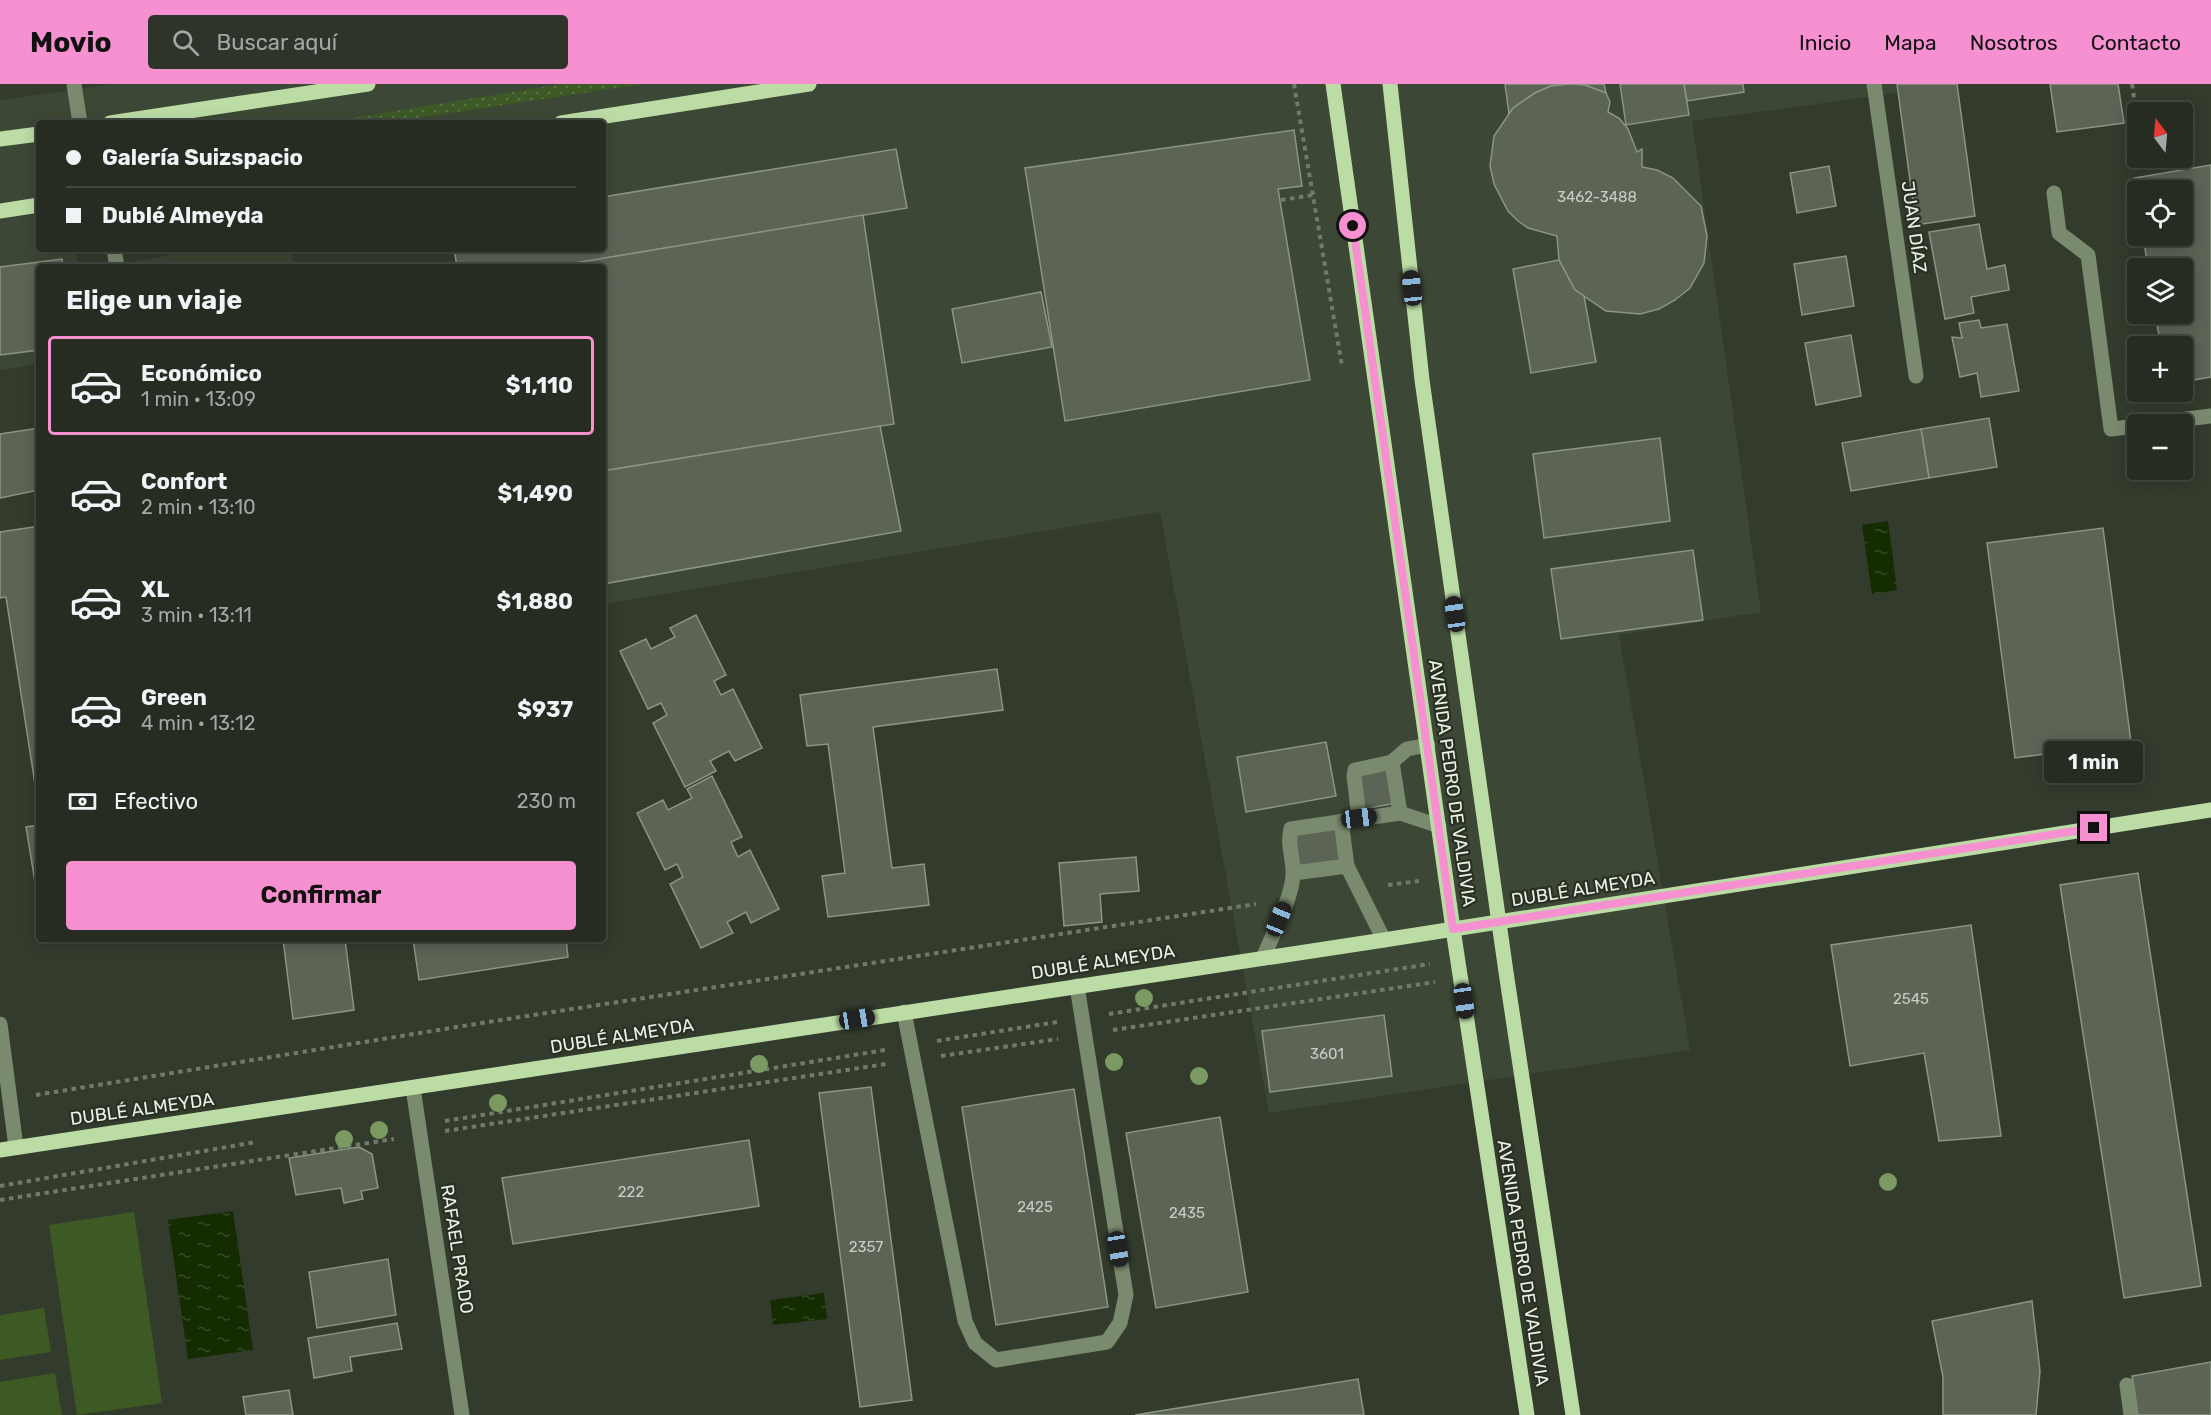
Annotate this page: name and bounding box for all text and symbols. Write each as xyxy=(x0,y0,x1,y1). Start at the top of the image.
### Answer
search box xyxy=(148,15,568,69)
text: Movio xyxy=(30,26,112,59)
icon: search xyxy=(169,26,202,59)
text: Buscar aquí xyxy=(217,29,337,56)
text: Inicio xyxy=(1799,30,1851,55)
text: Mapa xyxy=(1884,30,1937,55)
text: Nosotros xyxy=(1970,30,2058,55)
text: Contacto xyxy=(2091,30,2181,55)
north arrow xyxy=(2127,102,2193,168)
map controls xyxy=(2127,102,2193,480)
text: Galería Suizspacio xyxy=(102,144,303,171)
street label: JUAN DÍAZ xyxy=(1897,179,1931,275)
button: locate xyxy=(2127,180,2193,246)
house number: 3462-3488 xyxy=(1557,188,1637,206)
text: Dublé Almeyda xyxy=(102,202,264,229)
route start xyxy=(1339,212,1366,239)
button: layers xyxy=(2127,258,2193,324)
car xyxy=(1401,269,1423,307)
text: Elige un viaje xyxy=(66,284,242,316)
button: + xyxy=(2127,336,2193,402)
icon: car xyxy=(69,359,123,413)
text: Económico xyxy=(141,360,262,387)
text: $1,110 xyxy=(506,372,573,399)
text: 1 min · 13:09 xyxy=(141,387,256,411)
button: − xyxy=(2127,414,2193,480)
icon: car xyxy=(69,467,123,521)
text: Confort xyxy=(141,468,227,495)
text: $1,490 xyxy=(497,480,573,507)
text: 2 min · 13:10 xyxy=(141,495,256,519)
icon: car xyxy=(69,575,123,629)
text: XL xyxy=(141,576,169,603)
text: $1,880 xyxy=(497,588,573,615)
car xyxy=(1444,595,1466,633)
text: 3 min · 13:11 xyxy=(141,603,252,627)
street label: AVENIDA PEDRO DE VALDIVIA xyxy=(1424,658,1480,908)
icon: car xyxy=(69,683,123,737)
text: Green xyxy=(141,684,207,711)
text: $937 xyxy=(517,696,573,723)
text: 4 min · 13:12 xyxy=(141,711,255,735)
callout: 1 min xyxy=(2044,741,2144,783)
text: 1 min xyxy=(2068,750,2119,774)
icon: cash xyxy=(66,785,99,818)
text: Efectivo xyxy=(114,788,198,815)
text: 230 m xyxy=(517,789,576,813)
car xyxy=(1340,807,1378,829)
route end xyxy=(2080,814,2107,841)
button: Confirmar xyxy=(66,861,576,930)
street label: DUBLÉ ALMEYDA xyxy=(1510,867,1656,911)
car xyxy=(1264,899,1294,939)
street label: DUBLÉ ALMEYDA xyxy=(1030,940,1176,984)
car xyxy=(1453,982,1475,1020)
house number: 2545 xyxy=(1893,990,1929,1008)
car xyxy=(838,1007,876,1031)
street label: DUBLÉ ALMEYDA xyxy=(549,1014,695,1058)
house number: 3601 xyxy=(1310,1045,1344,1063)
street label: DUBLÉ ALMEYDA xyxy=(69,1088,215,1130)
street label: AVENIDA PEDRO DE VALDIVIA xyxy=(1493,1138,1553,1388)
street label: RAFAEL PRADO xyxy=(436,1183,478,1315)
house number: 222 xyxy=(618,1183,644,1201)
house number: 2425 xyxy=(1017,1198,1053,1216)
house number: 2435 xyxy=(1169,1204,1205,1222)
car xyxy=(1106,1230,1130,1268)
house number: 2357 xyxy=(849,1238,884,1256)

